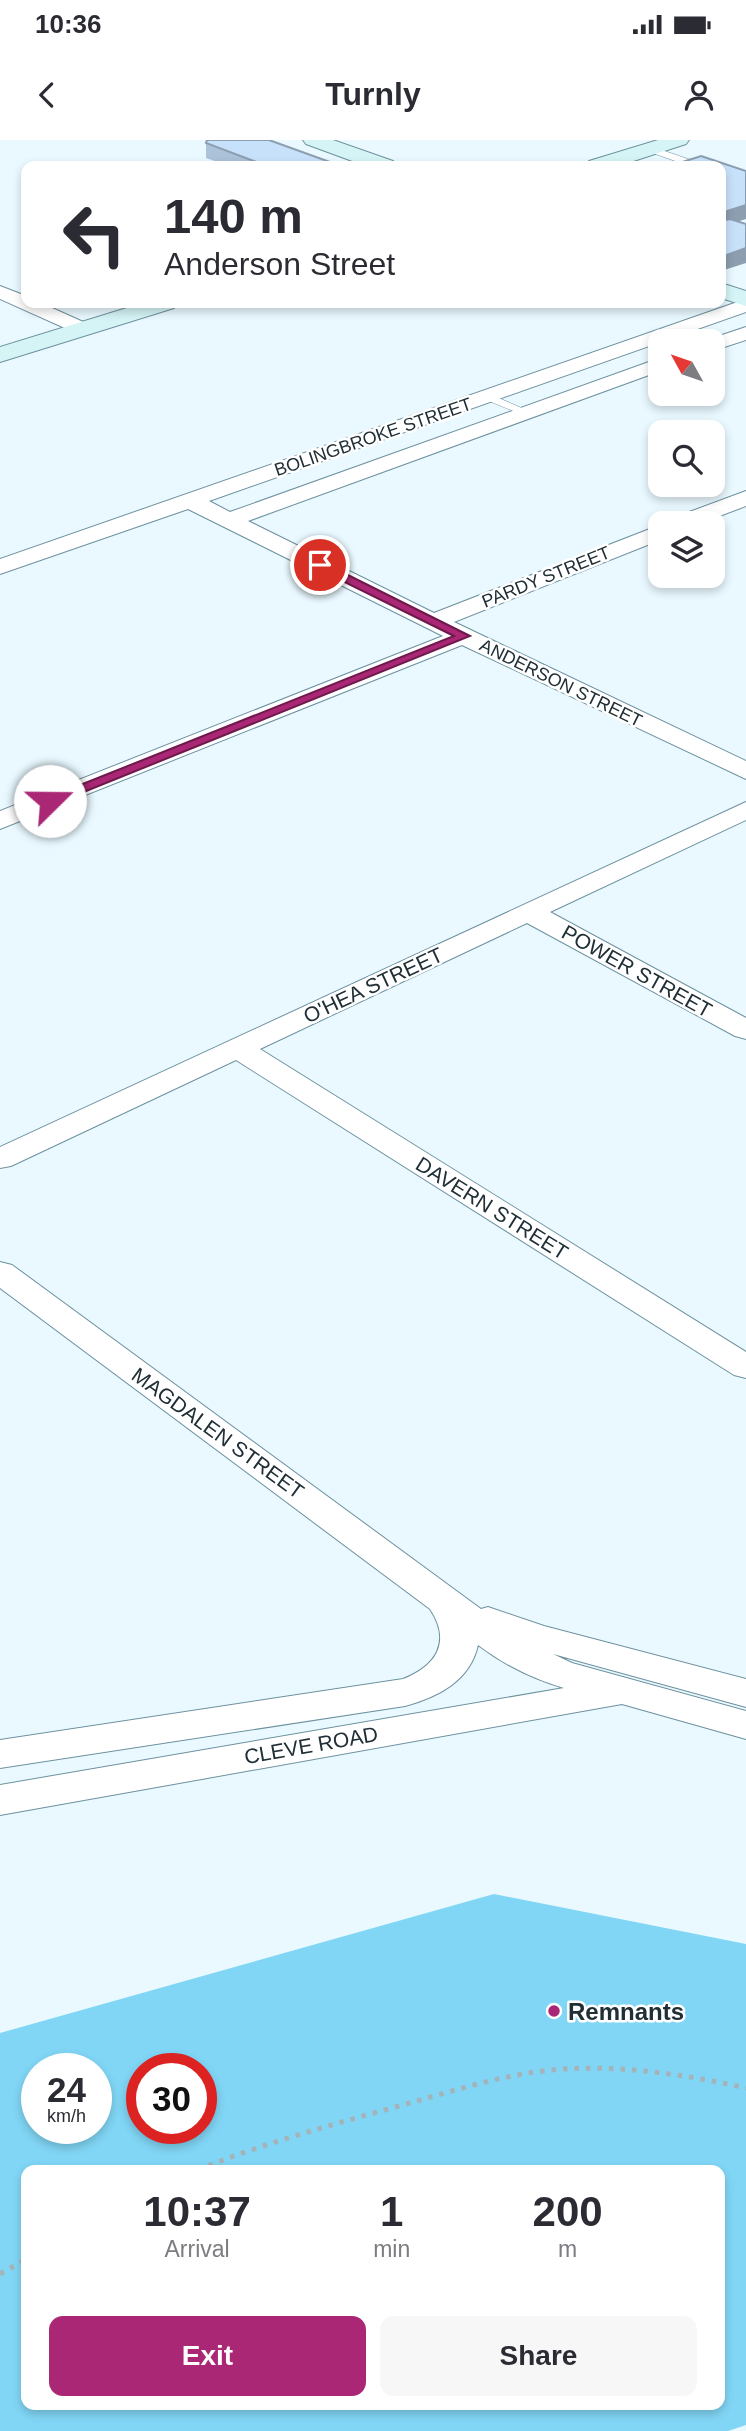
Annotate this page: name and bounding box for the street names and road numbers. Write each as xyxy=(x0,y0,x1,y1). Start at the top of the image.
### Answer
street label: BOLINGBROKE STREET xyxy=(272,394,474,480)
street label: PARDY STREET xyxy=(479,542,613,612)
street label: ANDERSON STREET xyxy=(477,635,645,731)
street label: POWER STREET xyxy=(558,920,716,1022)
street label: O'HEA STREET xyxy=(300,943,446,1027)
street label: DAVERN STREET xyxy=(412,1152,572,1264)
street label: MAGDALEN STREET xyxy=(128,1363,308,1503)
street label: CLEVE ROAD xyxy=(242,1722,380,1768)

